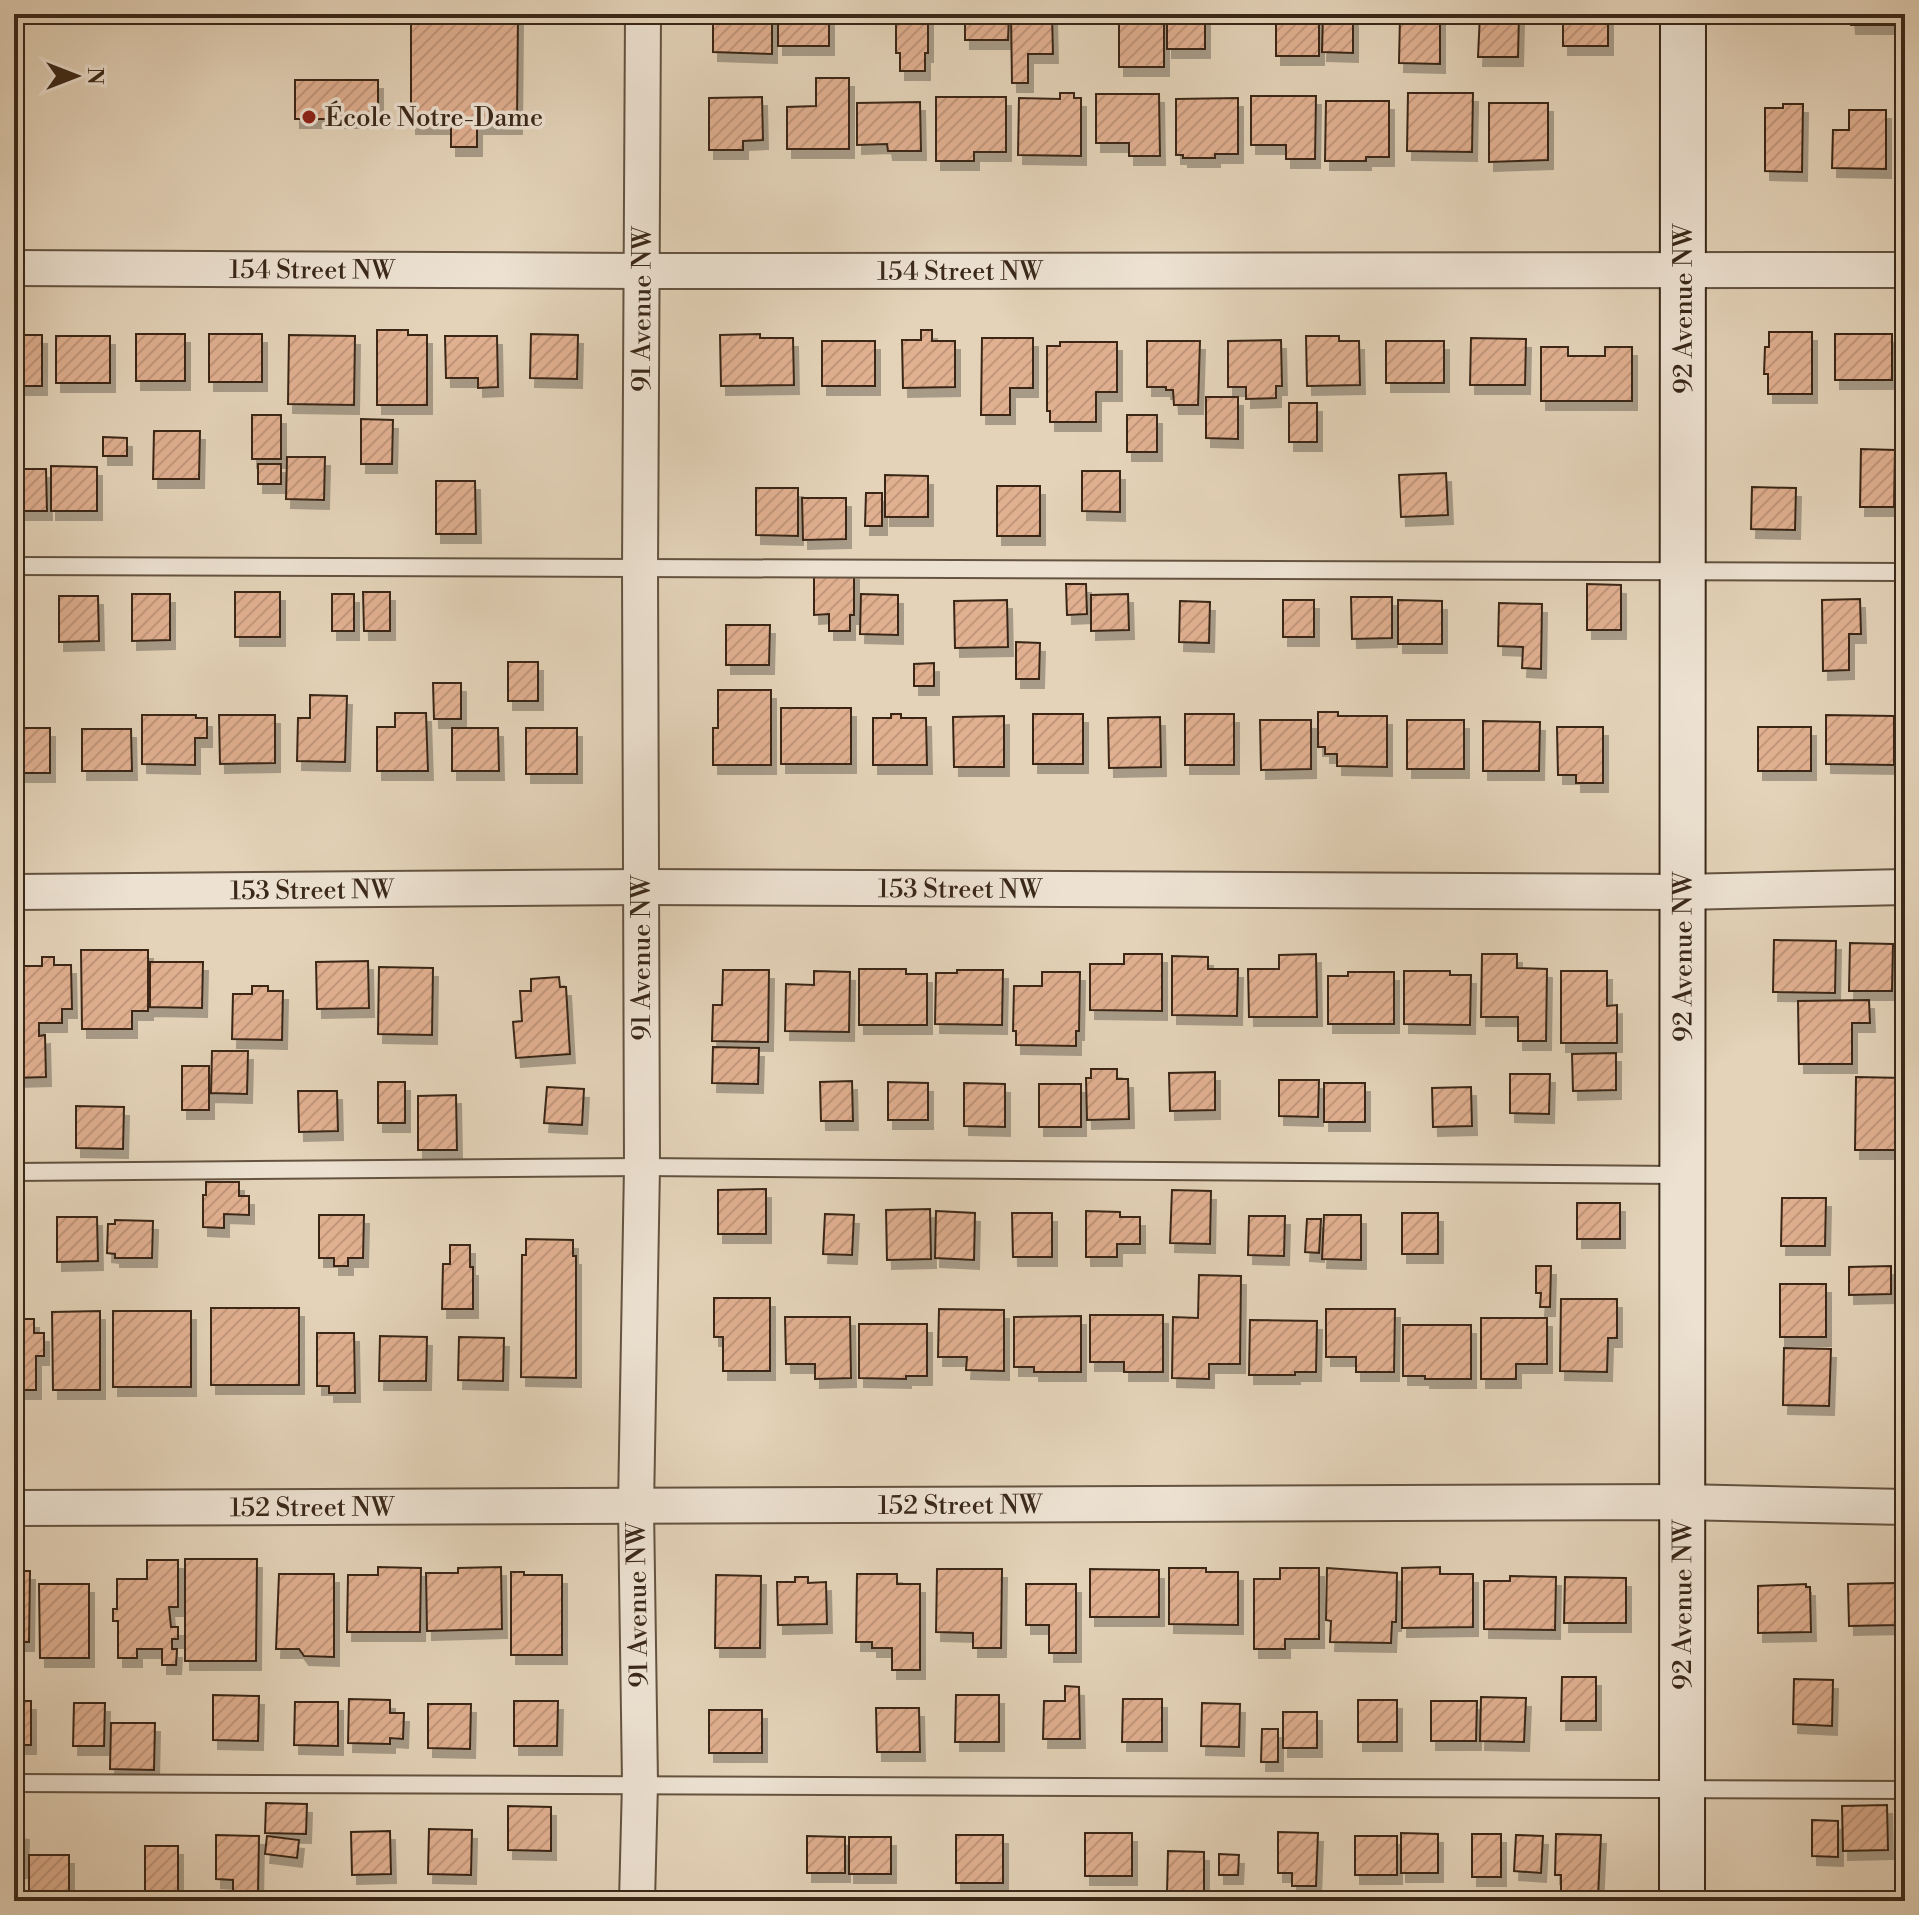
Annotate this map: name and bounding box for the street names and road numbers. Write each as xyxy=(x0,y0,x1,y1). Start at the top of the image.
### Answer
street label: 92 Avenue NW xyxy=(1668,223,1700,394)
street label: 91 Avenue NW xyxy=(626,225,659,392)
street label: 154 Street NW xyxy=(229,254,396,287)
street label: 154 Street NW xyxy=(877,256,1044,288)
street label: 92 Avenue NW xyxy=(1667,871,1700,1042)
street label: 153 Street NW xyxy=(878,873,1044,906)
street label: 153 Street NW xyxy=(230,874,396,907)
street label: 91 Avenue NW xyxy=(626,874,658,1041)
street label: 152 Street NW xyxy=(878,1489,1044,1522)
street label: 152 Street NW xyxy=(230,1492,396,1524)
street label: 92 Avenue NW xyxy=(1667,1519,1699,1690)
street label: 91 Avenue NW xyxy=(621,1521,655,1688)

